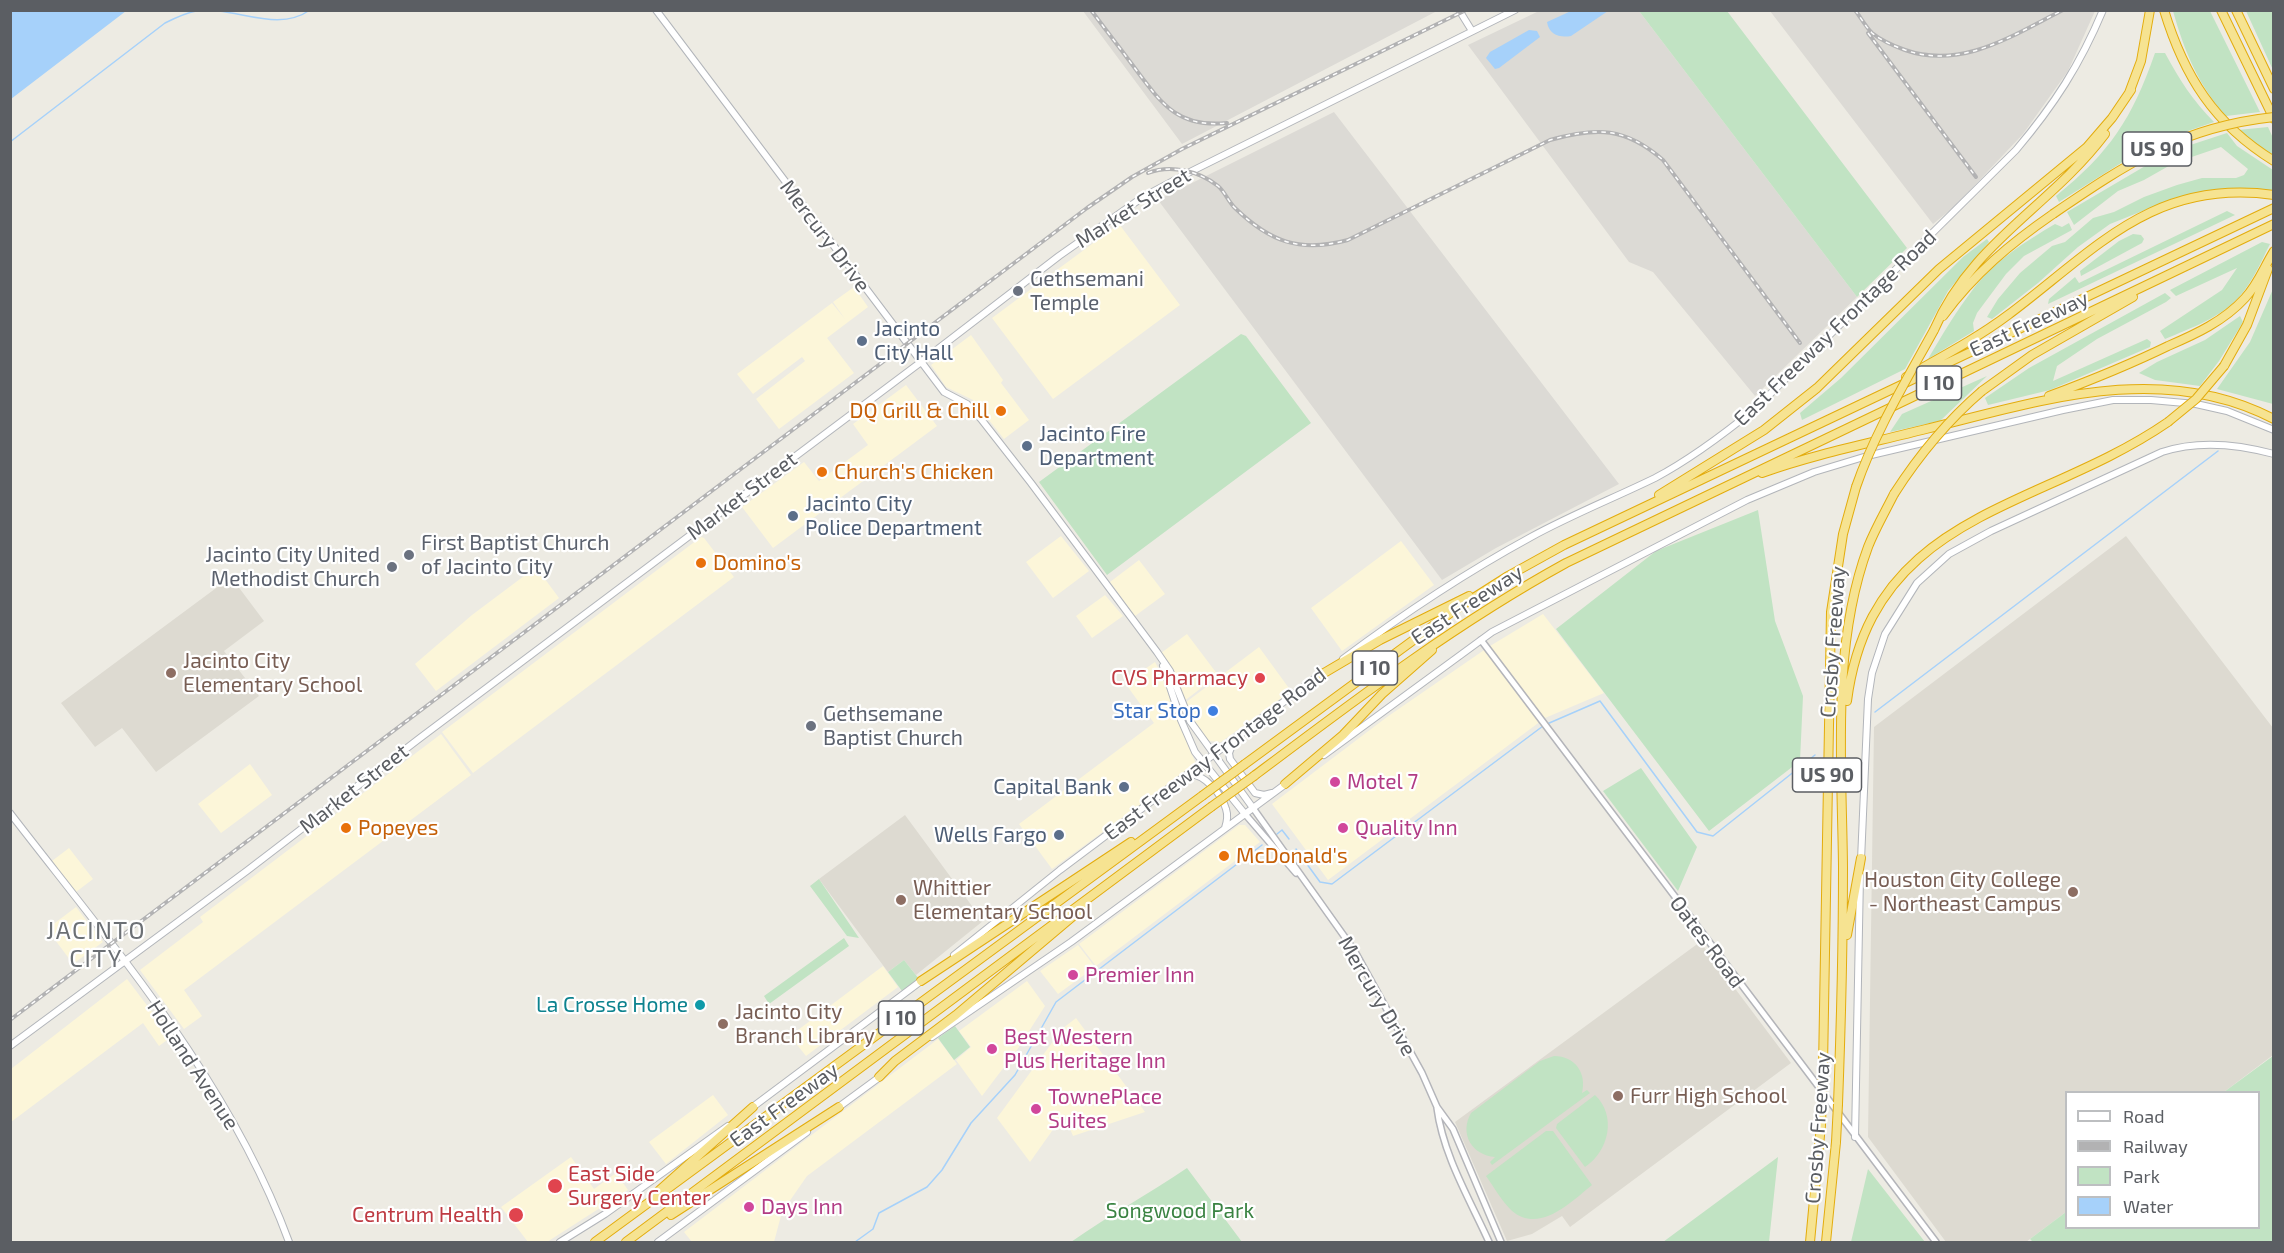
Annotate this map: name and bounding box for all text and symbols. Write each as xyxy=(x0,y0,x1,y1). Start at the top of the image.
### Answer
road number: US 90 xyxy=(2122,132,2192,166)
street label: Market Street xyxy=(1071,163,1195,253)
street label: Mercury Drive xyxy=(775,175,875,297)
street label: East Freeway Frontage Road xyxy=(1729,225,1941,431)
place label: Gethsemani Temple xyxy=(1030,266,1144,316)
marker: Gethsemani Temple xyxy=(1011,284,1025,298)
street label: East Freeway xyxy=(1966,285,2092,363)
place label: Jacinto City Hall xyxy=(874,316,953,366)
marker: Jacinto City Hall xyxy=(855,334,869,348)
road number: I 10 xyxy=(1916,366,1962,400)
place label: DQ Grill & Chill xyxy=(850,398,989,424)
marker: DQ Grill & Chill xyxy=(994,404,1008,418)
place label: Jacinto Fire Department xyxy=(1039,421,1154,471)
marker: Jacinto Fire Department xyxy=(1020,439,1034,453)
street label: Market Street xyxy=(682,446,802,546)
place label: Church's Chicken xyxy=(834,459,994,485)
marker: Church's Chicken xyxy=(815,465,829,479)
place label: Jacinto City Police Department xyxy=(805,491,982,541)
marker: Jacinto City Police Department xyxy=(786,509,800,523)
place label: First Baptist Church of Jacinto City xyxy=(421,530,609,580)
place label: Jacinto City United Methodist Church xyxy=(205,542,380,592)
marker: First Baptist Church of Jacinto City xyxy=(402,548,416,562)
place label: Domino's xyxy=(713,550,801,576)
marker: Domino's xyxy=(694,556,708,570)
marker: Jacinto City United Methodist Church xyxy=(385,560,399,574)
street label: East Freeway xyxy=(1406,560,1528,650)
street label: Crosby Freeway xyxy=(1815,565,1851,719)
place label: Jacinto City Elementary School xyxy=(183,648,362,698)
road number: I 10 xyxy=(1352,651,1398,685)
street label: East Freeway Frontage Road xyxy=(1099,662,1331,846)
place label: CVS Pharmacy xyxy=(1111,665,1248,691)
marker: Jacinto City Elementary School xyxy=(164,666,178,680)
marker: CVS Pharmacy xyxy=(1253,671,1267,685)
place label: Star Stop xyxy=(1113,698,1201,724)
place label: Gethsemane Baptist Church xyxy=(823,701,963,751)
marker: Star Stop xyxy=(1206,704,1220,718)
marker: Gethsemane Baptist Church xyxy=(804,719,818,733)
street label: Market Street xyxy=(295,739,413,839)
road number: US 90 xyxy=(1792,758,1862,792)
place label: Motel 7 xyxy=(1347,769,1418,795)
place label: Capital Bank xyxy=(993,774,1112,800)
marker: Motel 7 xyxy=(1328,775,1342,789)
marker: Capital Bank xyxy=(1117,780,1131,794)
place label: Popeyes xyxy=(358,815,439,841)
place label: Quality Inn xyxy=(1355,815,1458,841)
marker: Popeyes xyxy=(339,821,353,835)
marker: Quality Inn xyxy=(1336,821,1350,835)
place label: Wells Fargo xyxy=(934,822,1047,848)
marker: Wells Fargo xyxy=(1052,828,1066,842)
place label: McDonald's xyxy=(1236,843,1348,869)
marker: McDonald's xyxy=(1217,849,1231,863)
place label: Houston City College - Northeast Campus xyxy=(1864,867,2061,917)
place label: Whittier Elementary School xyxy=(913,875,1092,925)
marker: Houston City College - Northeast Campus xyxy=(2066,885,2080,899)
street label: Oates Road xyxy=(1664,891,1750,993)
marker: Whittier Elementary School xyxy=(894,893,908,907)
district label: JACINTO CITY xyxy=(46,917,146,973)
street label: Mercury Drive xyxy=(1333,932,1421,1060)
place label: Premier Inn xyxy=(1085,962,1195,988)
marker: Premier Inn xyxy=(1066,968,1080,982)
place label: La Crosse Home xyxy=(536,992,688,1018)
street label: Holland Avenue xyxy=(142,996,244,1134)
marker: La Crosse Home xyxy=(693,998,707,1012)
place label: Jacinto City Branch Library xyxy=(735,999,875,1049)
road number: I 10 xyxy=(878,1001,924,1035)
marker: Jacinto City Branch Library xyxy=(716,1017,730,1031)
place label: Best Western Plus Heritage Inn xyxy=(1004,1024,1166,1074)
marker: Best Western Plus Heritage Inn xyxy=(985,1042,999,1056)
street label: Crosby Freeway xyxy=(1800,1051,1836,1205)
street label: East Freeway xyxy=(725,1057,843,1153)
place label: Furr High School xyxy=(1630,1083,1787,1109)
place label: TownePlace Suites xyxy=(1048,1084,1162,1134)
marker: Furr High School xyxy=(1611,1089,1625,1103)
legend xyxy=(2065,1091,2260,1229)
marker: TownePlace Suites xyxy=(1029,1102,1043,1116)
text: Road xyxy=(2123,1105,2164,1127)
text: Railway xyxy=(2123,1135,2188,1157)
place label: East Side Surgery Center xyxy=(568,1161,710,1211)
text: Park xyxy=(2123,1165,2160,1187)
marker: East Side Surgery Center xyxy=(546,1177,564,1195)
place label: Days Inn xyxy=(761,1194,843,1220)
text: Water xyxy=(2123,1195,2173,1217)
park label: Songwood Park xyxy=(1106,1198,1254,1224)
marker: Days Inn xyxy=(742,1200,756,1214)
place label: Centrum Health xyxy=(352,1202,502,1228)
marker: Centrum Health xyxy=(507,1206,525,1224)

